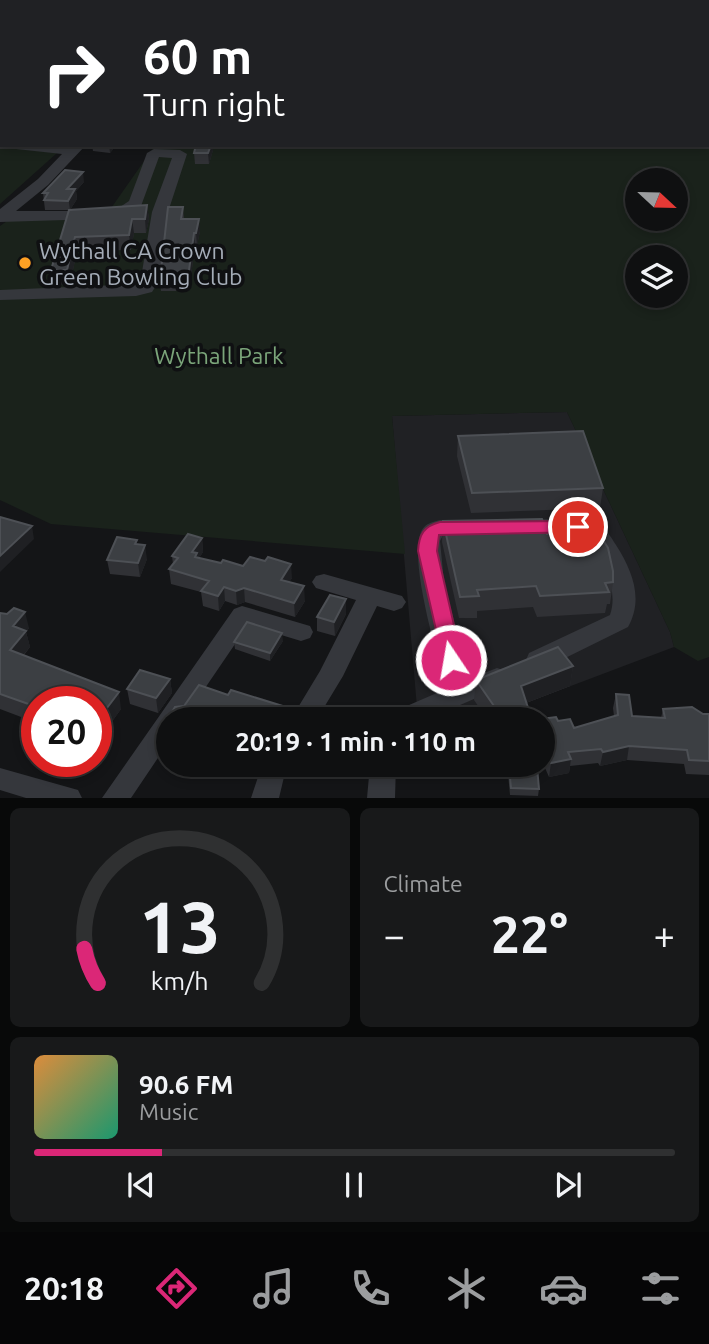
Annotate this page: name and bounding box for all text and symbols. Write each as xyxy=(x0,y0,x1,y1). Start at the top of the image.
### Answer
icon: right xyxy=(28,28,119,119)
text: 60 m xyxy=(143,28,252,83)
text: Turn right xyxy=(143,86,285,122)
north arrow xyxy=(625,168,688,231)
map controls xyxy=(625,168,688,308)
place label: Wythall CA Crown Green Bowling Club xyxy=(39,238,243,289)
button: layers xyxy=(625,245,688,308)
marker: Wythall CA Crown Green Bowling Club xyxy=(17,255,33,271)
park label: Wythall Park xyxy=(154,343,284,368)
pin xyxy=(548,497,608,557)
icon: arrive xyxy=(559,508,597,546)
position arrow xyxy=(414,623,488,697)
speed limit sign: 20 xyxy=(21,686,112,777)
text: 20:19 · 1 min · 110 m xyxy=(235,727,476,756)
text: Climate xyxy=(384,871,463,896)
text: 13 xyxy=(139,886,221,968)
text: 22° xyxy=(491,905,568,963)
text: − xyxy=(384,914,405,956)
text: + xyxy=(654,914,675,956)
text: km/h xyxy=(151,967,209,995)
text: 90.6 FM xyxy=(139,1070,233,1099)
text: Music xyxy=(139,1099,198,1124)
icon: previous xyxy=(122,1166,160,1204)
icon: pause xyxy=(335,1166,373,1204)
icon: next xyxy=(549,1166,587,1204)
icon: directions xyxy=(152,1264,201,1313)
icon: music xyxy=(249,1264,298,1313)
icon: phone xyxy=(346,1264,395,1313)
icon: climate xyxy=(442,1264,491,1313)
icon: car xyxy=(539,1264,588,1313)
icon: filters xyxy=(636,1264,685,1313)
text: 20:18 xyxy=(24,1270,104,1306)

